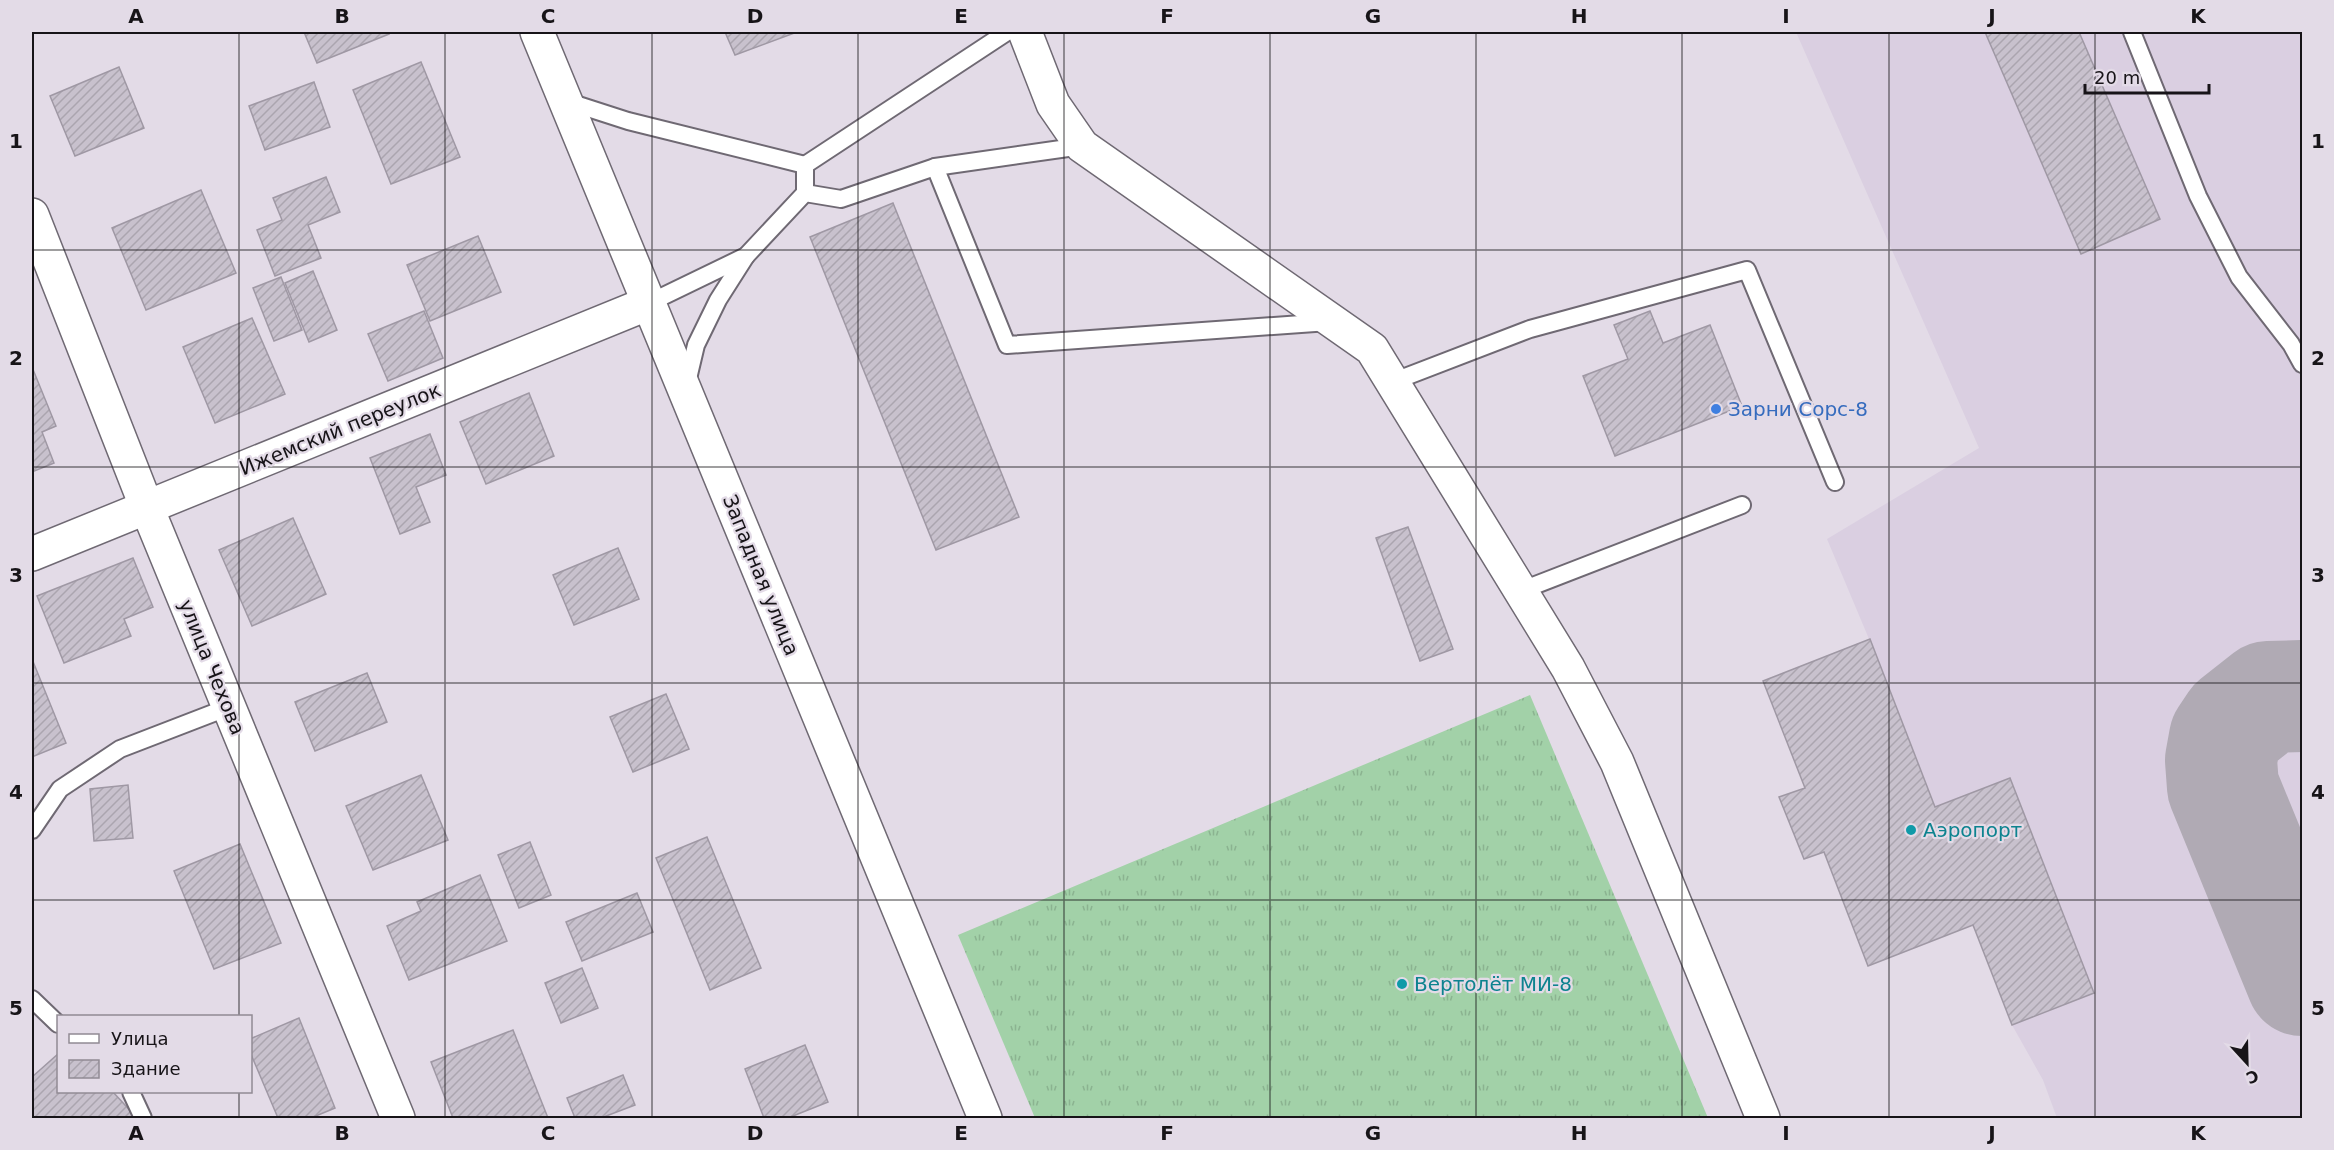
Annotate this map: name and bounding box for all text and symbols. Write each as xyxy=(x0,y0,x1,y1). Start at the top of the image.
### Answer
text: A xyxy=(128,4,144,28)
text: B xyxy=(334,4,350,28)
text: C xyxy=(541,4,555,28)
text: D xyxy=(747,4,763,28)
text: E xyxy=(954,4,968,28)
text: F xyxy=(1160,4,1174,28)
text: G xyxy=(1365,4,1381,28)
text: H xyxy=(1571,4,1587,28)
text: I xyxy=(1782,4,1790,28)
text: J xyxy=(1986,4,1996,28)
text: K xyxy=(2190,4,2207,28)
scale bar xyxy=(2085,57,2210,95)
text: 20 m xyxy=(2094,67,2140,88)
text: 1 xyxy=(9,129,23,153)
text: 1 xyxy=(2311,129,2325,153)
text: 2 xyxy=(9,346,23,370)
text: 2 xyxy=(2311,346,2325,370)
street label: Ижемский переулок xyxy=(236,378,444,480)
place label: Зарни Сорс-8 xyxy=(1728,397,1868,421)
marker: Зарни Сорс-8 xyxy=(1709,402,1723,416)
street label: Западная улица xyxy=(718,491,804,659)
text: 3 xyxy=(9,563,23,587)
text: 3 xyxy=(2311,563,2325,587)
street label: улица Чехова xyxy=(174,596,250,738)
text: 4 xyxy=(9,780,23,804)
text: 4 xyxy=(2311,780,2325,804)
place label: Аэропорт xyxy=(1923,818,2023,842)
marker: Аэропорт xyxy=(1904,823,1918,837)
place label: Вертолёт МИ-8 xyxy=(1414,972,1572,996)
marker: Вертолёт МИ-8 xyxy=(1395,977,1409,991)
text: 5 xyxy=(9,996,23,1020)
text: 5 xyxy=(2311,996,2325,1020)
legend xyxy=(57,1015,252,1093)
text: Улица xyxy=(111,1028,168,1049)
north arrow xyxy=(2217,1033,2277,1093)
text: Здание xyxy=(111,1058,181,1079)
text: С xyxy=(2243,1065,2261,1087)
text: A xyxy=(128,1121,144,1145)
text: B xyxy=(334,1121,350,1145)
text: C xyxy=(541,1121,555,1145)
text: D xyxy=(747,1121,763,1145)
text: E xyxy=(954,1121,968,1145)
text: F xyxy=(1160,1121,1174,1145)
text: G xyxy=(1365,1121,1381,1145)
text: H xyxy=(1571,1121,1587,1145)
text: I xyxy=(1782,1121,1790,1145)
text: J xyxy=(1986,1121,1996,1145)
text: K xyxy=(2190,1121,2207,1145)

